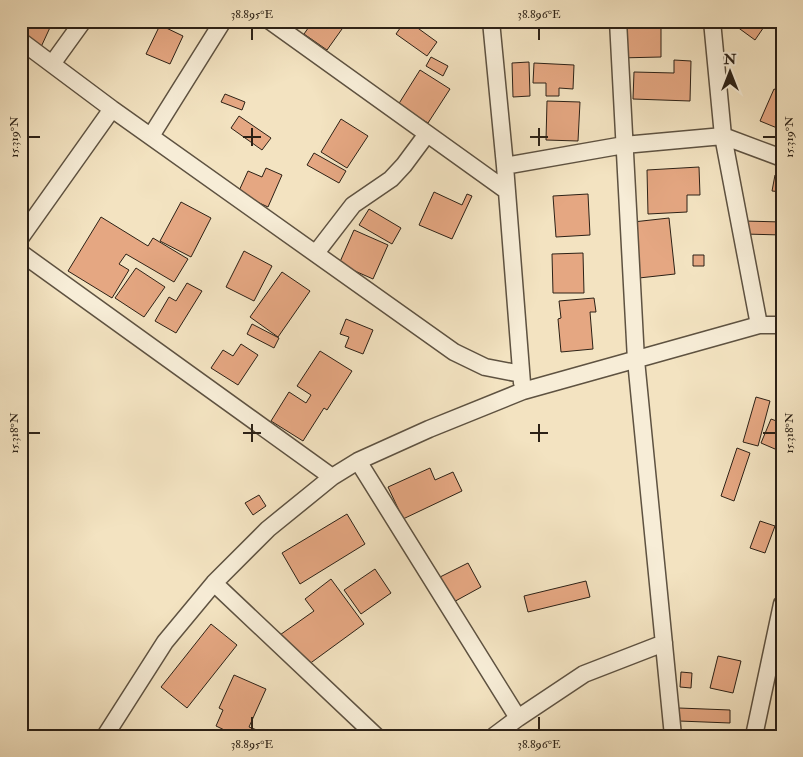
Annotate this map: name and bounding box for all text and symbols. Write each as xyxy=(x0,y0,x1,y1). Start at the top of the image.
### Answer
text: 38.895°E xyxy=(231,7,274,22)
text: 38.896°E xyxy=(517,7,561,22)
north arrow xyxy=(706,48,756,98)
text: N xyxy=(723,51,737,68)
text: 15.319°N xyxy=(7,116,22,158)
text: 15.319°N xyxy=(782,116,797,158)
text: 15.318°N xyxy=(7,412,22,454)
text: 15.318°N xyxy=(782,412,797,454)
text: 38.895°E xyxy=(231,737,274,752)
text: 38.896°E xyxy=(517,737,561,752)

